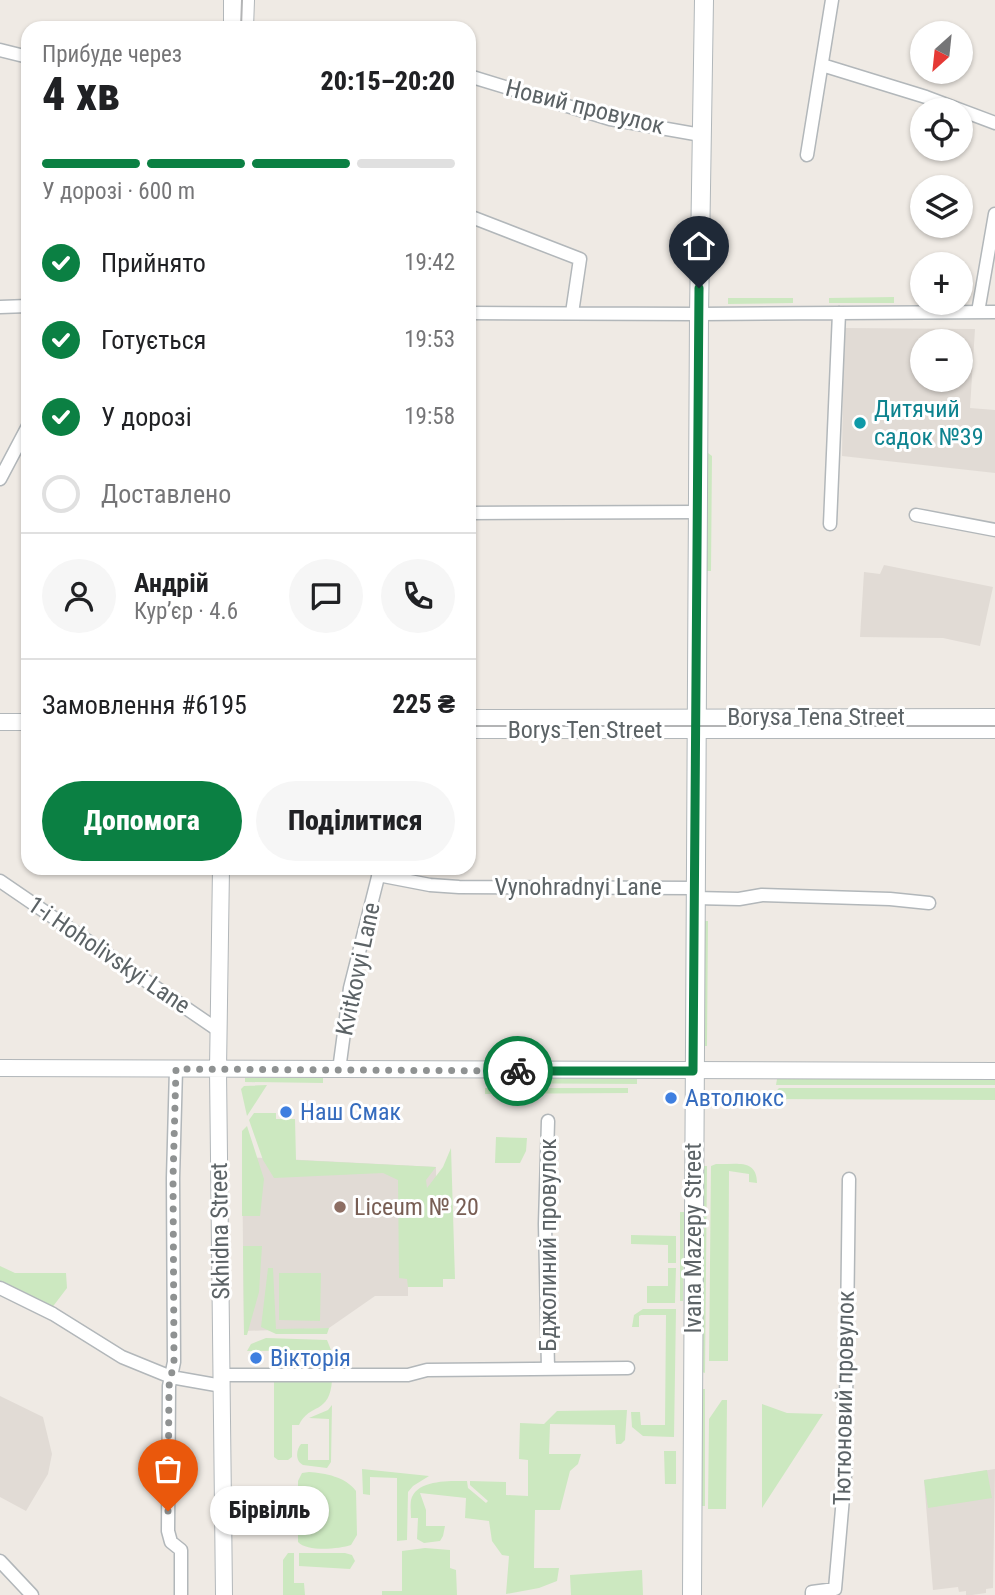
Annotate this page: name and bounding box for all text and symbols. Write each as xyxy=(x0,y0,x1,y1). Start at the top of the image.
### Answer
north arrow xyxy=(910,21,973,84)
map controls xyxy=(910,21,973,392)
text: Прибуде через xyxy=(42,41,182,68)
text: 20:15–20:20 xyxy=(321,66,455,96)
text: 4 хв xyxy=(42,67,120,121)
street label: Новий провулок xyxy=(503,74,668,140)
button: locate xyxy=(910,98,973,161)
button: layers xyxy=(910,175,973,238)
text: У дорозі · 600 m xyxy=(42,178,195,205)
pin xyxy=(669,216,729,288)
icon: home xyxy=(680,227,718,265)
icon: check xyxy=(42,244,80,282)
text: Прийнято xyxy=(101,248,206,278)
text: 19:42 xyxy=(404,249,455,276)
button: + xyxy=(910,252,973,315)
icon: check xyxy=(42,321,80,359)
text: Готується xyxy=(101,325,206,355)
text: 19:53 xyxy=(404,326,455,353)
button: − xyxy=(910,329,973,392)
place label: Дитячий садок №39 xyxy=(874,395,984,451)
icon: check xyxy=(42,398,80,436)
text: У дорозі xyxy=(101,402,192,432)
text: 19:58 xyxy=(404,403,455,430)
marker: Дитячий садок №39 xyxy=(852,415,868,431)
text: Доставлено xyxy=(101,479,231,509)
button: person xyxy=(42,559,116,633)
button: chat xyxy=(289,559,363,633)
button: phone xyxy=(381,559,455,633)
text: Андрій xyxy=(134,568,209,598)
text: Кур’єр · 4.6 xyxy=(134,598,238,625)
text: 225 ₴ xyxy=(392,689,455,719)
text: Замовлення #6195 xyxy=(42,690,247,720)
street label: Borysa Tena Street xyxy=(727,703,905,731)
street label: Borys Ten Street xyxy=(508,716,662,744)
button: Допомога xyxy=(42,781,242,861)
button: Поділитися xyxy=(256,781,455,861)
street label: Vynohradnyi Lane xyxy=(494,873,662,901)
street label: 1-i Hoholivskyi Lane xyxy=(23,890,195,1020)
street label: Kvitkovyi Lane xyxy=(330,900,386,1038)
courier xyxy=(483,1036,553,1106)
icon: bike xyxy=(499,1052,537,1090)
place label: Автолюкс xyxy=(685,1084,784,1112)
marker: Автолюкс xyxy=(663,1090,679,1106)
place label: Наш Смак xyxy=(300,1098,401,1126)
marker: Наш Смак xyxy=(278,1104,294,1120)
street label: Бджолиний провулок xyxy=(534,1138,562,1352)
street label: Ivana Mazepy Street xyxy=(679,1143,707,1333)
street label: Skhidna Street xyxy=(205,1162,235,1300)
place label: Liceum № 20 xyxy=(354,1193,479,1221)
marker: Liceum № 20 xyxy=(332,1199,348,1215)
street label: Тютюновий провулок xyxy=(828,1290,860,1506)
place label: Вікторія xyxy=(270,1344,351,1372)
marker: Вікторія xyxy=(248,1350,264,1366)
pin xyxy=(138,1439,198,1511)
icon: bag xyxy=(149,1450,187,1488)
callout: Бірвілль xyxy=(210,1486,329,1536)
text: Бірвілль xyxy=(229,1497,310,1524)

